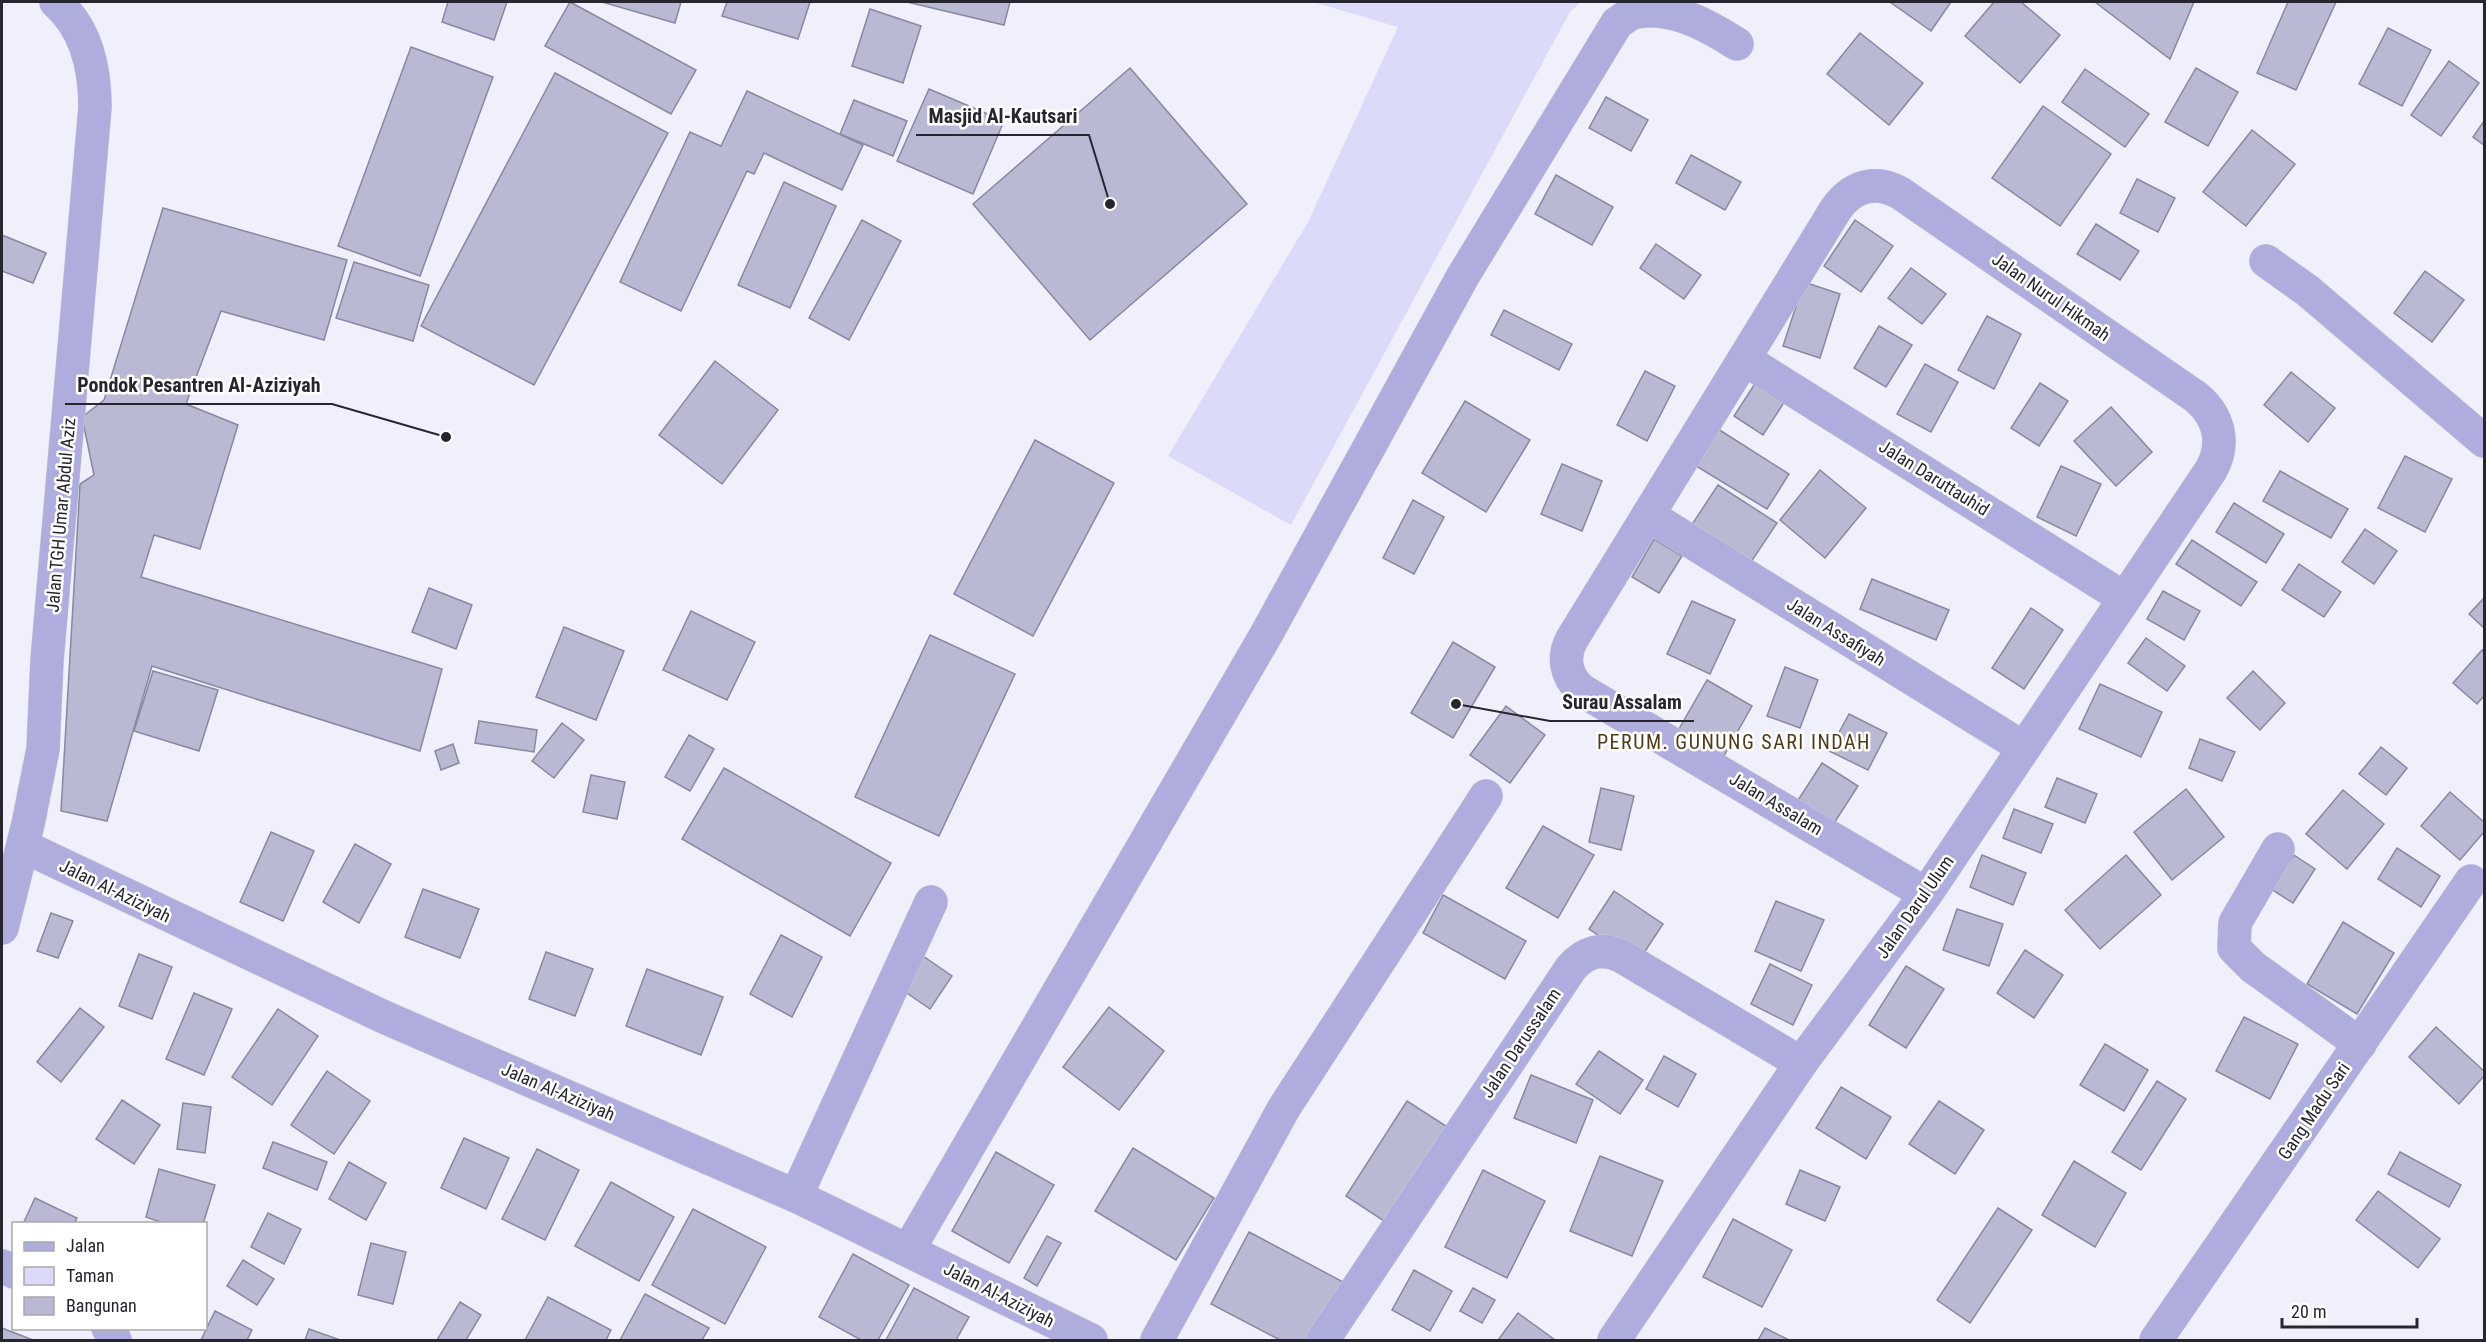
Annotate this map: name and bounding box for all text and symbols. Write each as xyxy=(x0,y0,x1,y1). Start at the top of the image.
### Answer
callout: Masjid Al-Kautsari xyxy=(916,97,1089,135)
text: Masjid Al-Kautsari xyxy=(929,104,1077,128)
street label: Jalan Nurul Hikmah xyxy=(1988,248,2114,345)
callout: Pondok Pesantren Al-Aziziyah xyxy=(65,366,332,404)
text: Pondok Pesantren Al-Aziziyah xyxy=(77,373,321,397)
street label: Jalan TGH Umar Abdul Aziz xyxy=(42,417,79,613)
street label: Jalan Daruttauhid xyxy=(1875,435,1993,520)
street label: Jalan Assafiyah xyxy=(1783,593,1889,670)
callout: Surau Assalam xyxy=(1550,683,1694,721)
text: Surau Assalam xyxy=(1562,690,1682,714)
district label: PERUM. GUNUNG SARI INDAH xyxy=(1597,730,1871,754)
street label: Jalan Assalam xyxy=(1726,768,1827,840)
street label: Jalan Darul Ulum xyxy=(1871,851,1958,962)
street label: Jalan Al-Aziziyah xyxy=(56,855,174,927)
street label: Jalan Darussalam xyxy=(1476,984,1565,1101)
street label: Jalan Al-Aziziyah xyxy=(498,1058,618,1125)
street label: Gang Madu Sari xyxy=(2273,1058,2354,1163)
legend xyxy=(12,1222,207,1330)
text: Jalan xyxy=(66,1235,105,1256)
street label: Jalan Al-Aziziyah xyxy=(940,1258,1058,1331)
text: Taman xyxy=(66,1265,114,1286)
scale bar xyxy=(2282,1291,2417,1329)
text: Bangunan xyxy=(66,1295,137,1316)
text: 20 m xyxy=(2291,1301,2326,1322)

